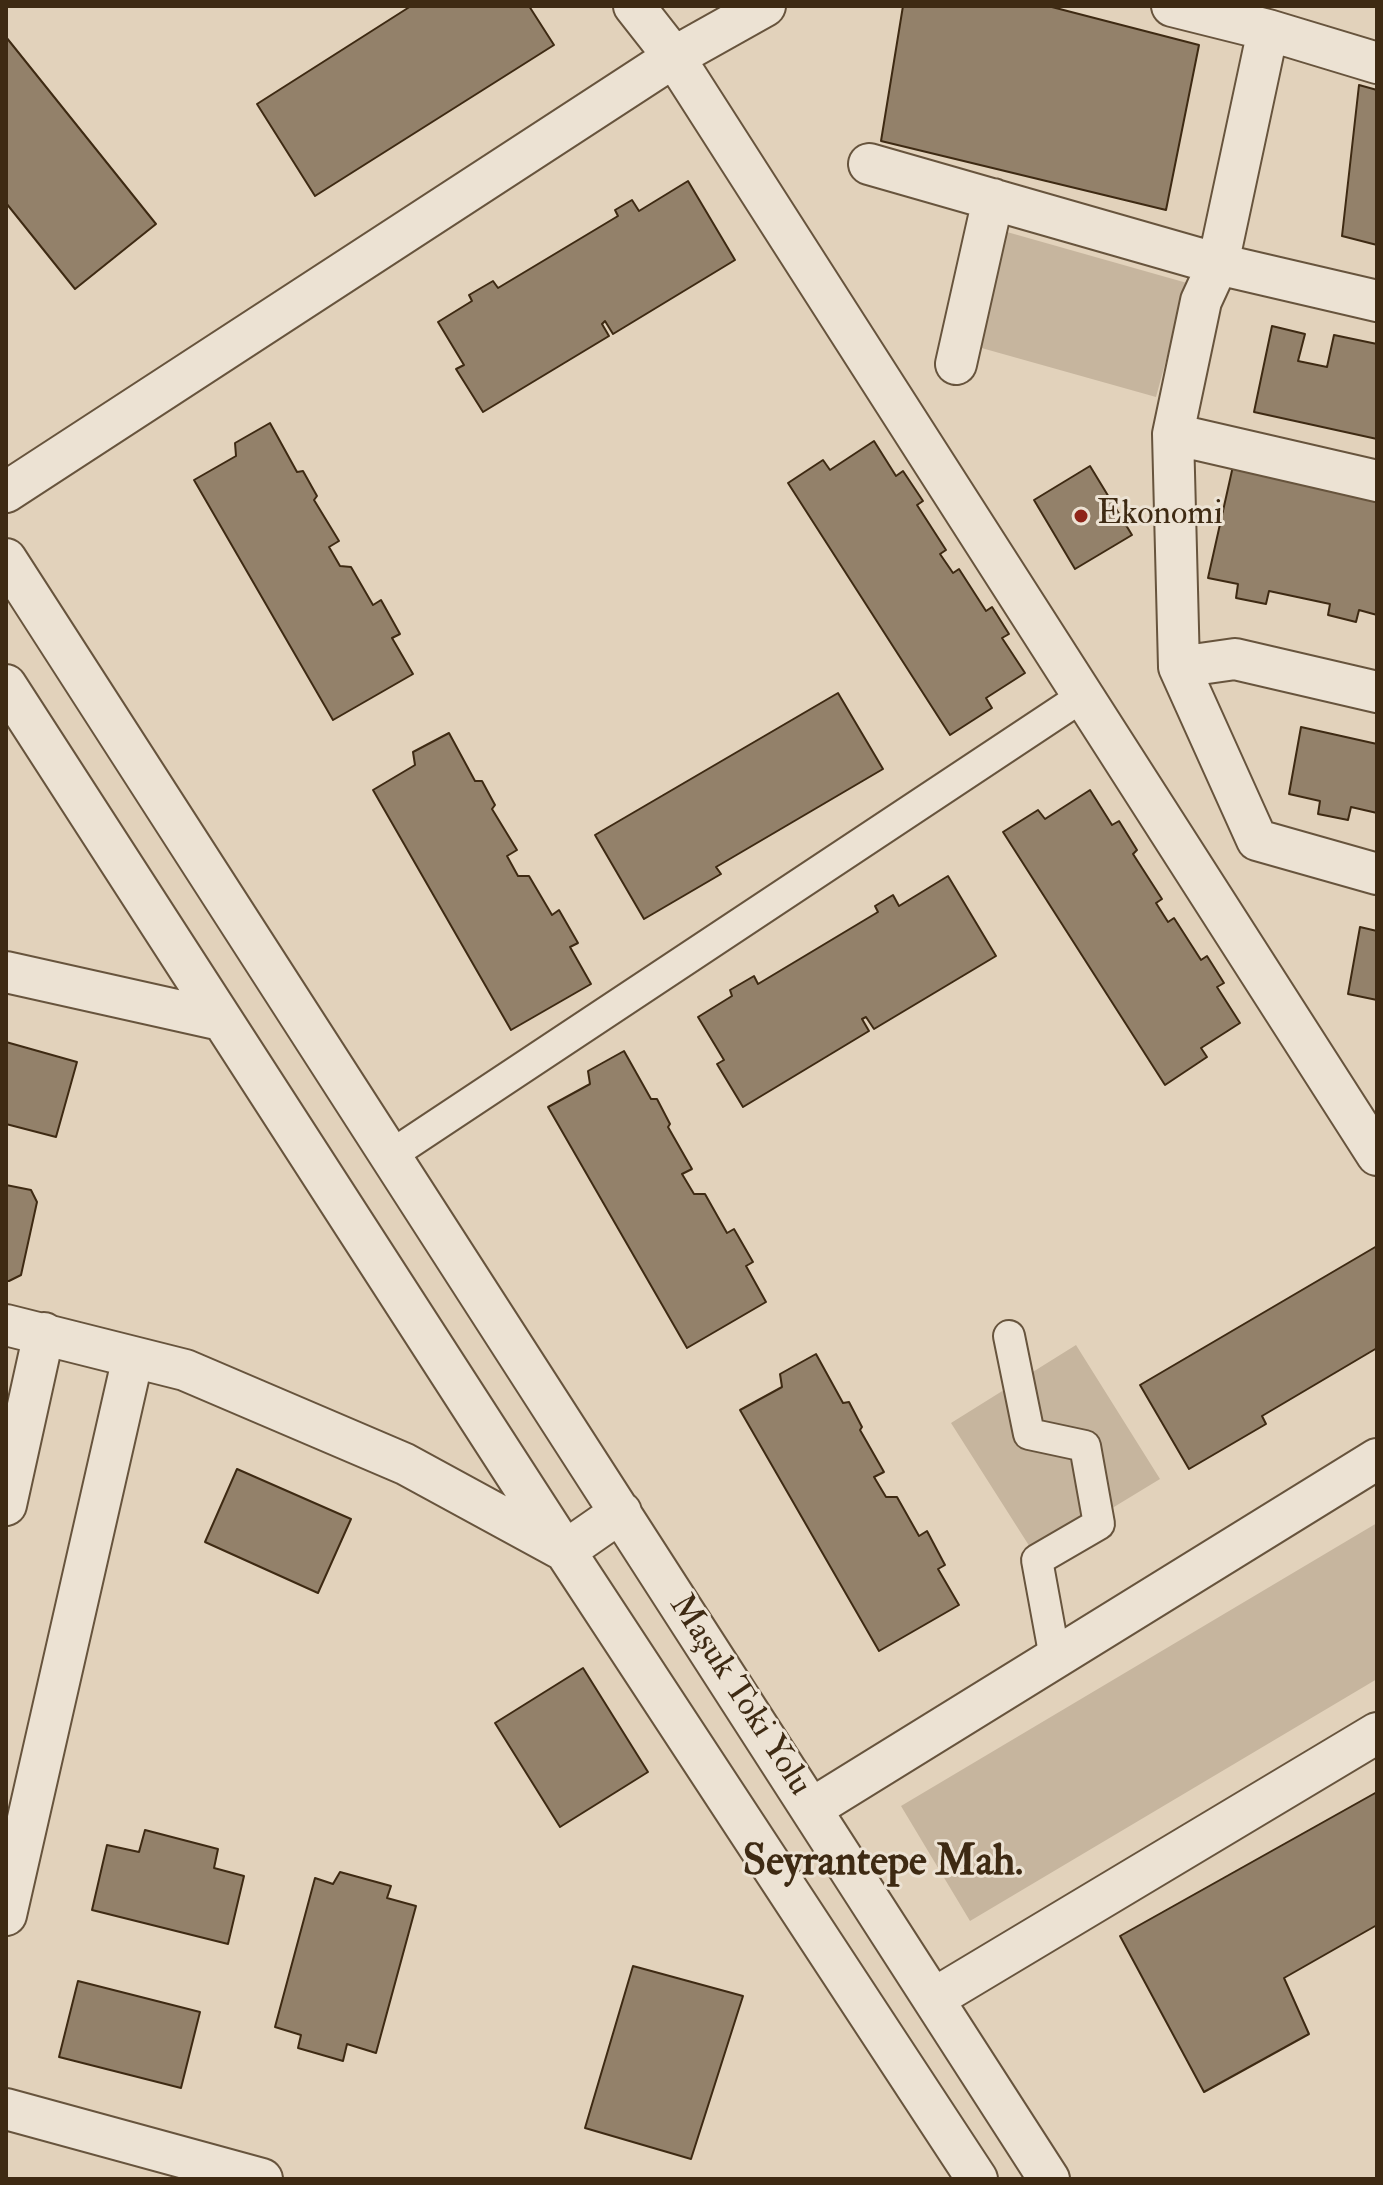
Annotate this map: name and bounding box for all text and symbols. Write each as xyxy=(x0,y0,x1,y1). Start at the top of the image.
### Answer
place label: Ekonomi xyxy=(1097,496,1223,536)
marker: Ekonomi xyxy=(1072,507,1090,525)
street label: Maşuk Toki Yolu xyxy=(659,1588,819,1804)
district label: Seyrantepe Mah. xyxy=(743,1840,1023,1890)

